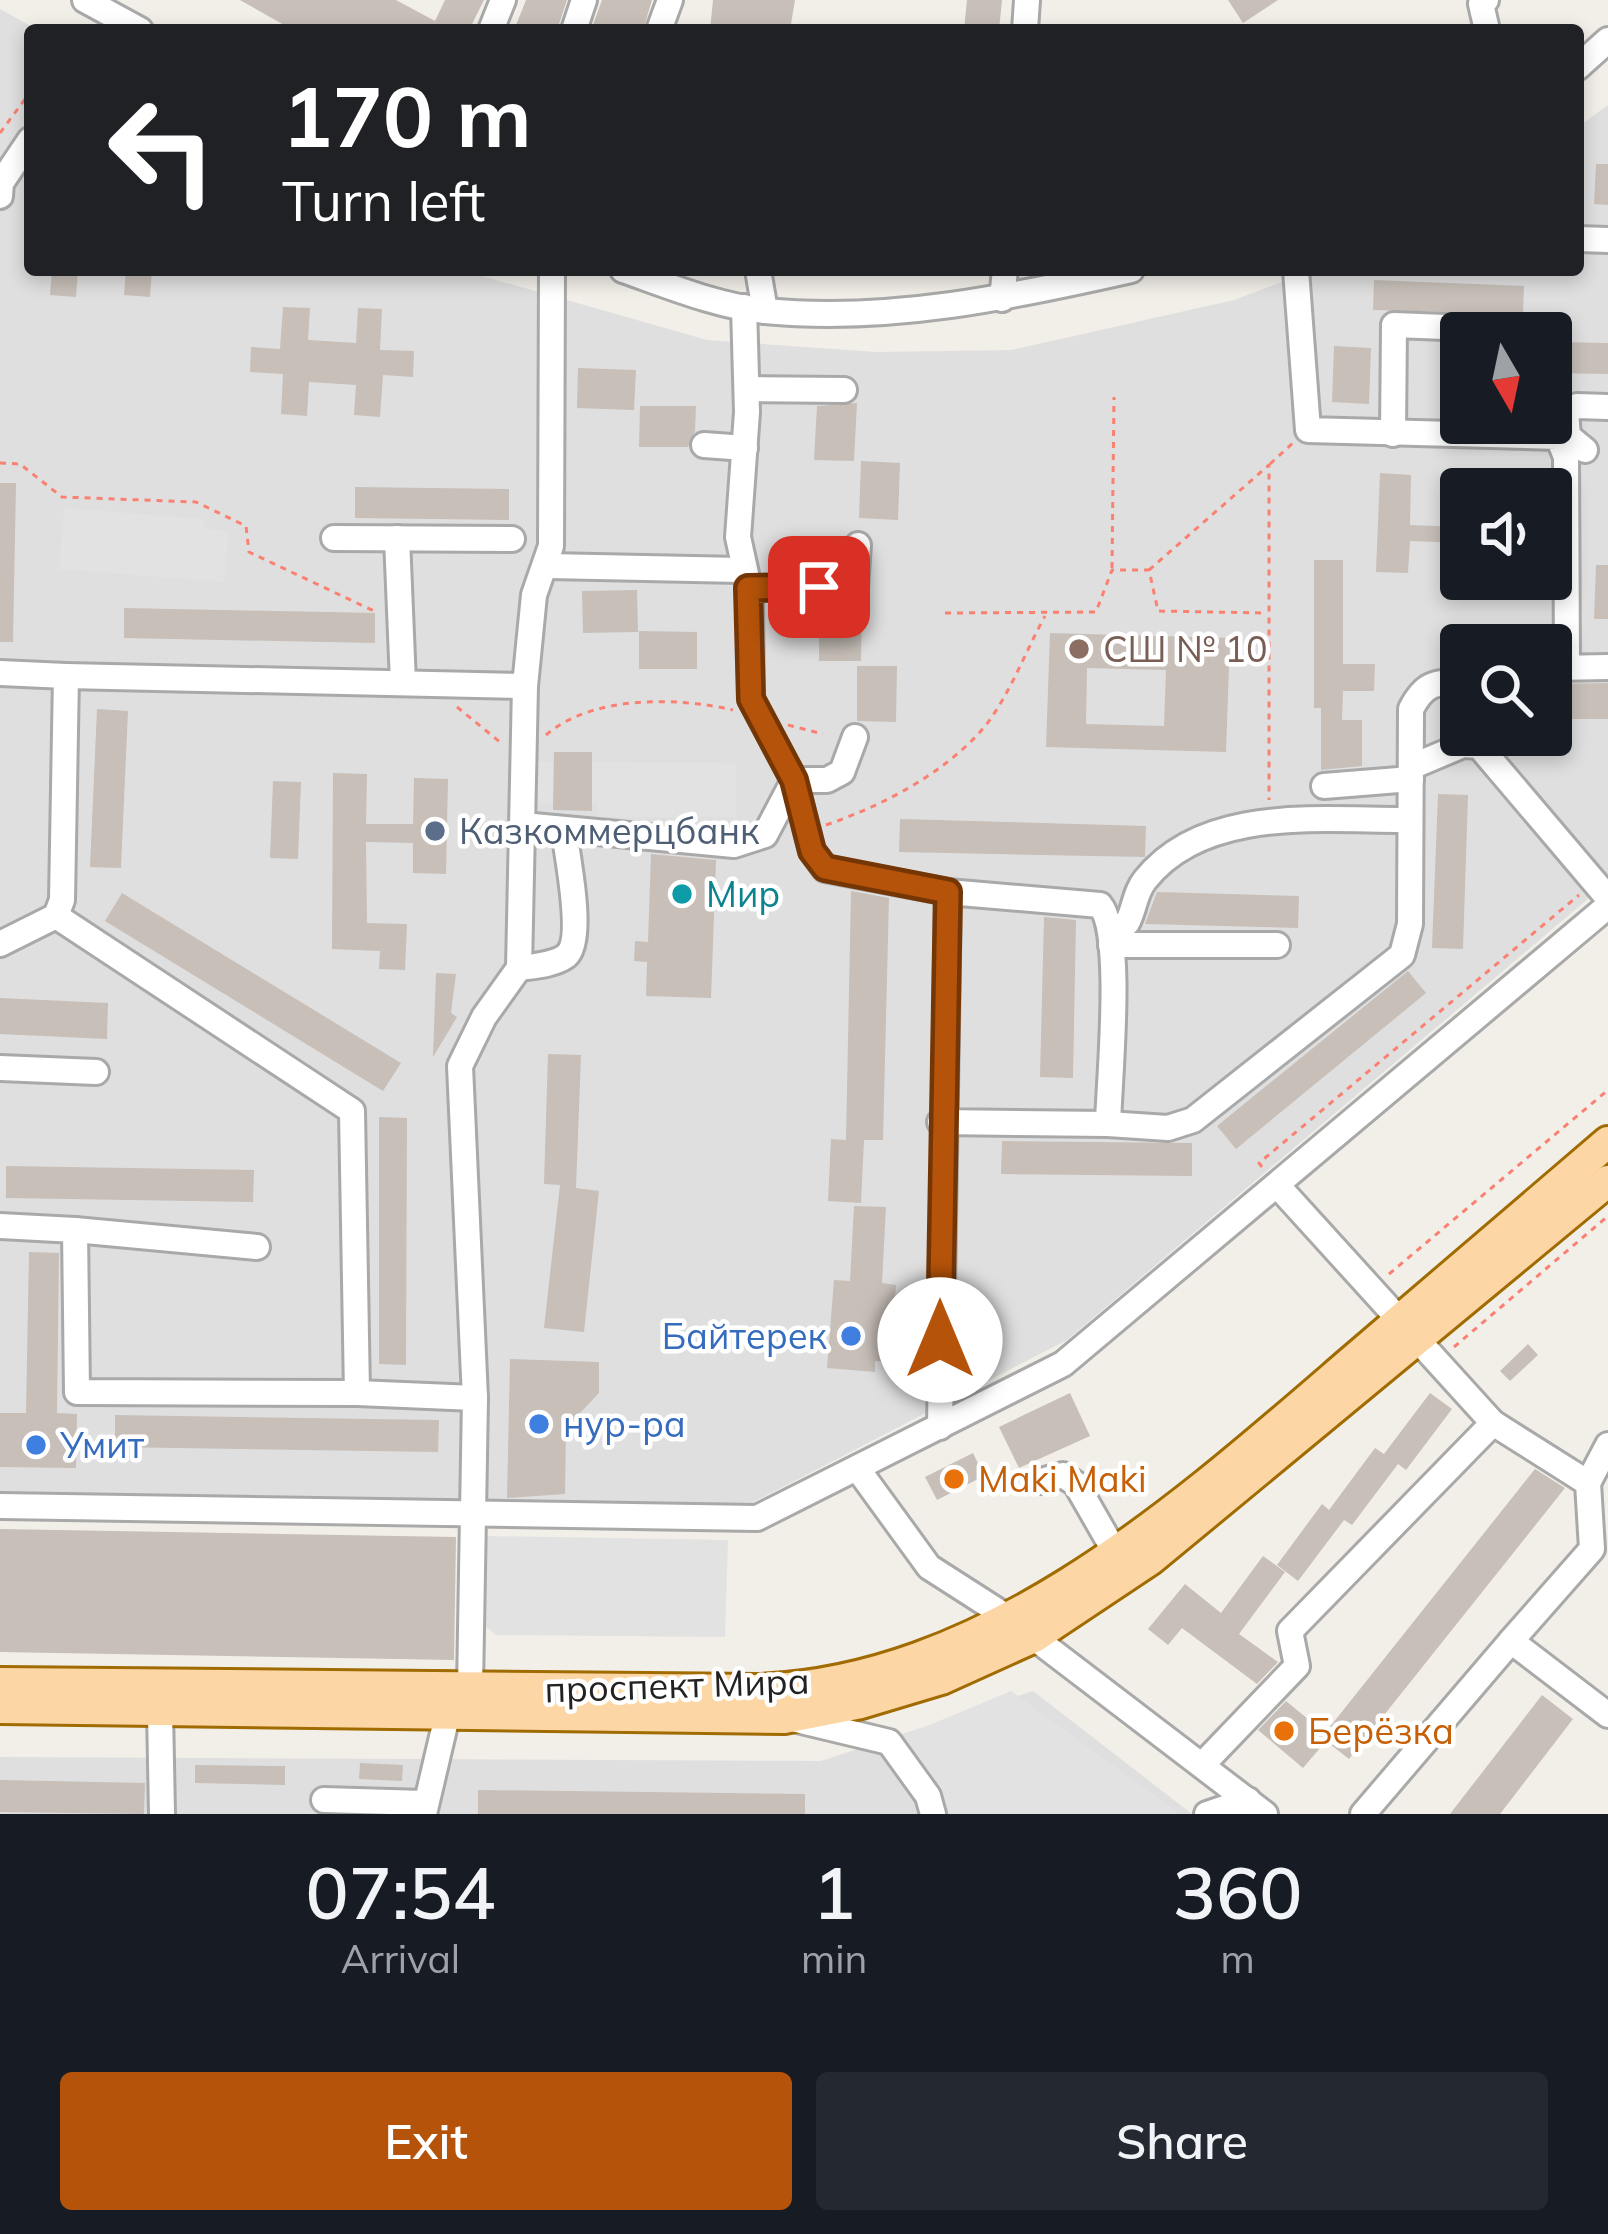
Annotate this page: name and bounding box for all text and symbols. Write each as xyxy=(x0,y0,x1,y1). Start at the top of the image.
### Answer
text: 170 m xyxy=(282,63,532,168)
icon: left xyxy=(84,72,240,228)
text: Turn left xyxy=(282,167,485,235)
north arrow xyxy=(1440,312,1572,444)
map controls xyxy=(1440,312,1572,756)
button: sound xyxy=(1440,468,1572,600)
pin xyxy=(768,536,870,638)
icon: arrive xyxy=(786,554,852,620)
button: search xyxy=(1440,624,1572,756)
place label: СШ № 10 xyxy=(1103,626,1268,671)
marker: СШ № 10 xyxy=(1066,636,1092,662)
place label: Казкоммерцбанк xyxy=(459,808,760,853)
marker: Казкоммерцбанк xyxy=(422,818,448,844)
place label: Мир xyxy=(706,871,780,916)
marker: Мир xyxy=(669,881,695,907)
position arrow xyxy=(877,1277,1003,1403)
place label: Байтерек xyxy=(662,1313,828,1358)
marker: Байтерек xyxy=(838,1323,864,1349)
place label: нур-ра xyxy=(563,1401,686,1446)
marker: нур-ра xyxy=(526,1411,552,1437)
place label: Умит xyxy=(59,1422,145,1467)
marker: Умит xyxy=(23,1432,49,1458)
place label: Maki Maki xyxy=(978,1456,1147,1501)
marker: Maki Maki xyxy=(941,1466,967,1492)
street label: проспект Мира xyxy=(544,1657,810,1712)
place label: Берёзка xyxy=(1308,1708,1454,1753)
marker: Берёзка xyxy=(1271,1718,1297,1744)
text: 07:54 xyxy=(306,1847,495,1937)
text: 1 xyxy=(813,1847,856,1937)
text: 360 xyxy=(1173,1847,1302,1937)
text: Arrival xyxy=(341,1934,460,1983)
text: min xyxy=(801,1934,867,1983)
text: m xyxy=(1221,1934,1255,1983)
button: Exit xyxy=(60,2072,792,2210)
button: Share xyxy=(816,2072,1548,2210)

